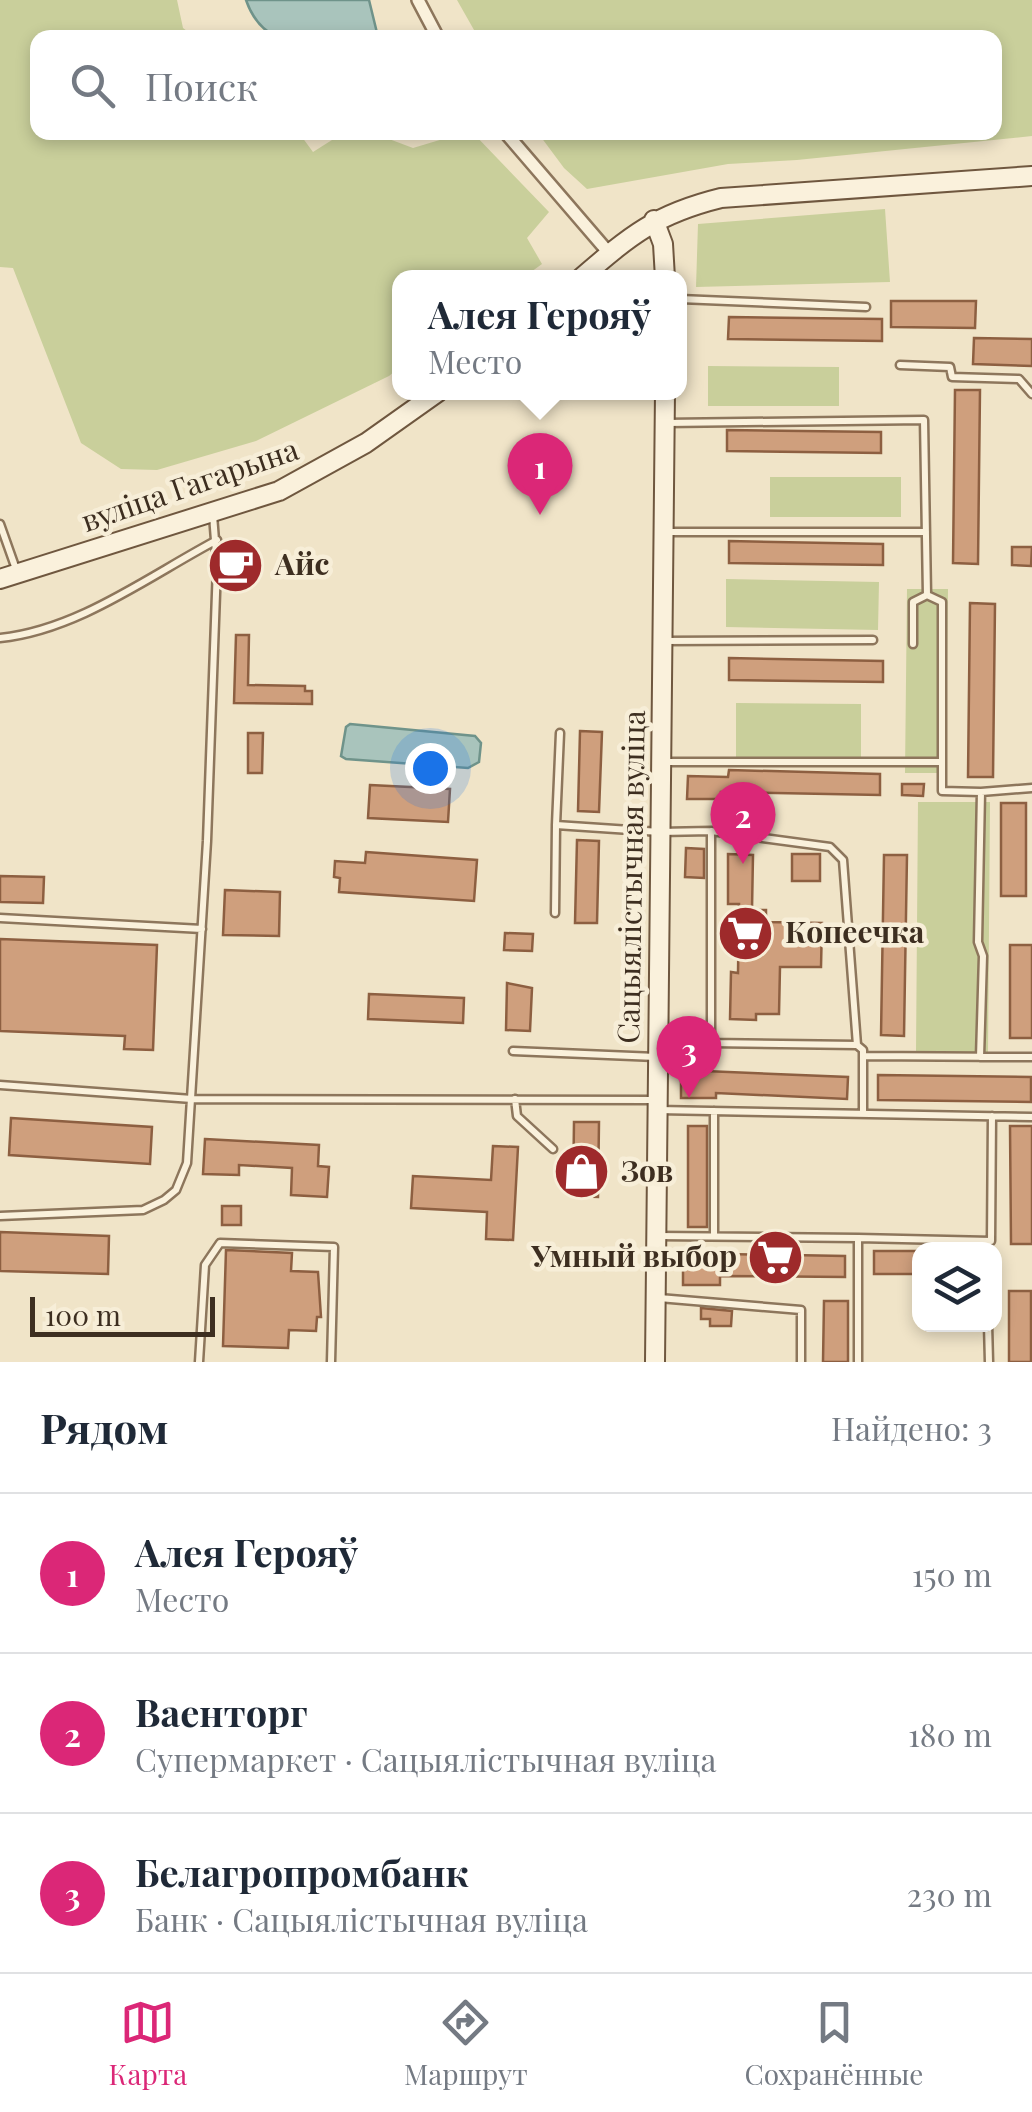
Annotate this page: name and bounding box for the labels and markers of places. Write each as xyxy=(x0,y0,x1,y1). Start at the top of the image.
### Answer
pin: 1 xyxy=(508,432,572,515)
cafe icon: Айс xyxy=(206,535,266,595)
place label: Айс xyxy=(274,543,330,583)
pin: 2 xyxy=(710,782,776,864)
supermarket icon: Копеечка xyxy=(716,903,776,963)
place label: Копеечка xyxy=(785,911,925,951)
pin: 3 xyxy=(656,1016,722,1098)
shop icon: Зов xyxy=(552,1142,612,1202)
place label: Зов xyxy=(621,1150,673,1190)
supermarket icon: Умный выбор xyxy=(746,1227,806,1287)
place label: Умный выбор xyxy=(530,1235,737,1275)

